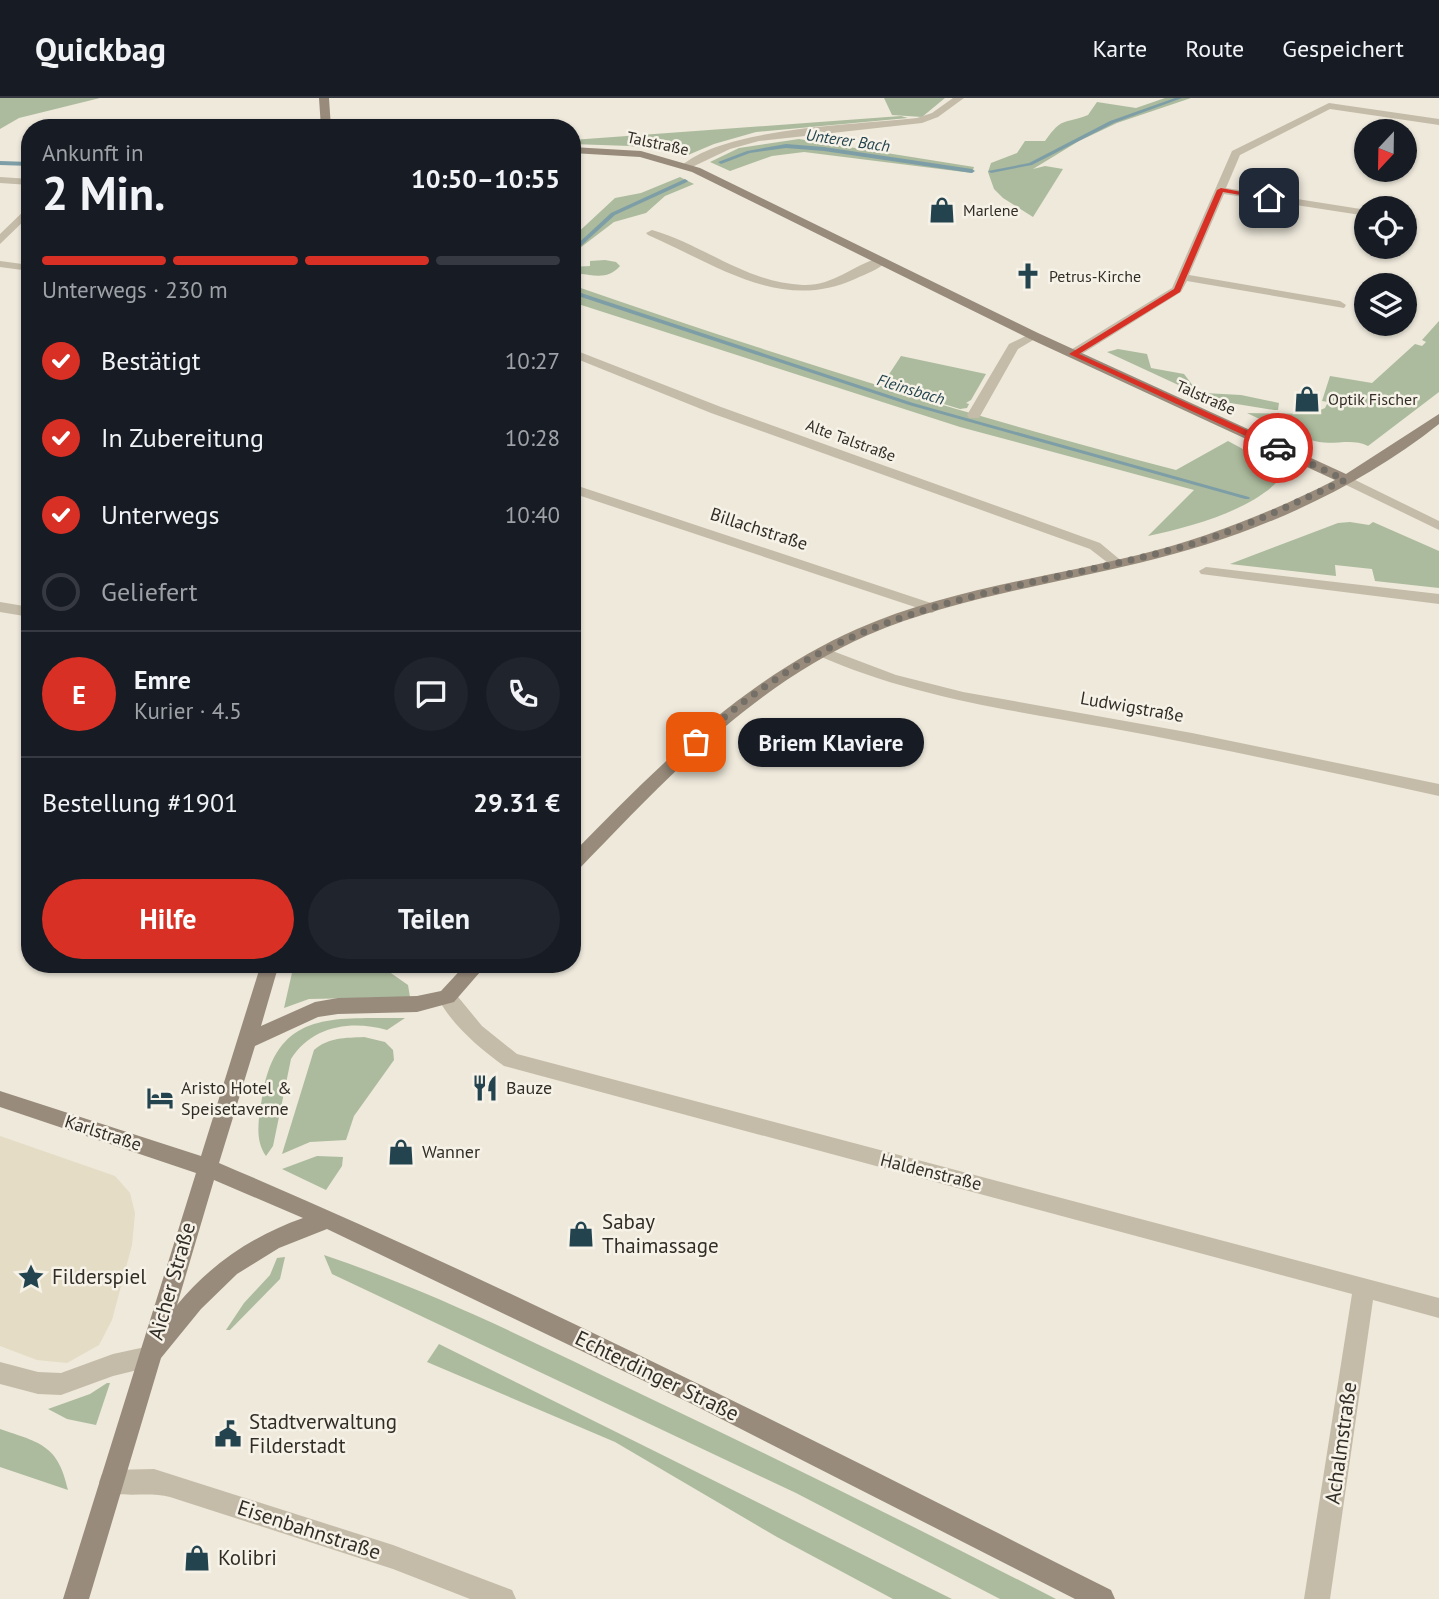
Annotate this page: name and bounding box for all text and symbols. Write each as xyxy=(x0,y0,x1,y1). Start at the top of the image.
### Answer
text: Quickbag xyxy=(35,27,166,70)
text: Karte xyxy=(1092,33,1147,64)
text: Route xyxy=(1185,33,1244,64)
text: Gespeichert xyxy=(1282,33,1404,64)
north arrow xyxy=(1354,119,1418,182)
map controls xyxy=(1354,119,1417,336)
water label: Unterer Bach xyxy=(805,124,891,156)
street label: Talstraße xyxy=(625,127,691,159)
text: Ankunft in xyxy=(42,138,144,167)
text: 10:50–10:55 xyxy=(411,162,560,195)
text: 2 Min. xyxy=(42,163,165,223)
pin xyxy=(1239,168,1299,228)
icon: home xyxy=(1250,179,1288,217)
shop icon: Marlene xyxy=(927,195,957,225)
button: locate xyxy=(1354,196,1417,259)
place label: Marlene xyxy=(963,200,1019,220)
church icon: Petrus-Kirche xyxy=(1013,261,1043,291)
place label: Petrus-Kirche xyxy=(1049,266,1141,286)
button: layers xyxy=(1354,273,1417,336)
text: Unterwegs · 230 m xyxy=(42,275,228,304)
icon: check xyxy=(42,342,80,380)
text: Bestätigt xyxy=(101,344,201,377)
text: 10:27 xyxy=(505,346,560,375)
water label: Fleinsbach xyxy=(875,369,947,409)
street label: Talstraße xyxy=(1173,375,1239,419)
shop icon: Optik Fischer xyxy=(1292,384,1322,414)
place label: Optik Fischer xyxy=(1328,389,1418,409)
courier xyxy=(1243,413,1313,483)
street label: Alte Talstraße xyxy=(803,415,899,465)
icon: check xyxy=(42,419,80,457)
text: In Zubereitung xyxy=(101,421,264,454)
text: 10:28 xyxy=(505,423,560,452)
icon: car xyxy=(1259,429,1297,467)
icon: check xyxy=(42,496,80,534)
text: Unterwegs xyxy=(101,498,219,531)
text: 10:40 xyxy=(505,500,560,529)
street label: Billachstraße xyxy=(707,502,811,555)
text: Geliefert xyxy=(101,575,198,608)
button: chat xyxy=(394,657,468,731)
button: phone xyxy=(486,657,560,731)
text: Emre xyxy=(134,663,191,696)
text: E xyxy=(72,678,86,711)
street label: Ludwigstraße xyxy=(1079,686,1186,727)
text: Kurier · 4.5 xyxy=(134,696,242,725)
pin xyxy=(666,712,726,772)
callout: Briem Klaviere xyxy=(738,718,924,766)
icon: bag xyxy=(677,723,715,761)
text: Briem Klaviere xyxy=(759,728,903,757)
text: Bestellung #1901 xyxy=(42,786,238,819)
text: 29.31 € xyxy=(473,786,560,819)
button: Hilfe xyxy=(42,879,294,959)
button: Teilen xyxy=(308,879,560,959)
restaurant icon: Bauze xyxy=(470,1073,500,1103)
place label: Aristo Hotel & Speisetaverne xyxy=(181,1076,292,1120)
place label: Bauze xyxy=(506,1076,552,1099)
hotel icon: Aristo Hotel & Speisetaverne xyxy=(145,1083,175,1113)
street label: Karlstraße xyxy=(62,1109,144,1156)
shop icon: Wanner xyxy=(386,1137,416,1167)
place label: Wanner xyxy=(422,1140,480,1163)
street label: Haldenstraße xyxy=(878,1148,984,1195)
place label: Sabay Thaimassage xyxy=(602,1208,719,1259)
street label: Aicher Straße xyxy=(142,1219,201,1343)
shop icon: Sabay Thaimassage xyxy=(566,1219,596,1249)
place icon: Filderspiel xyxy=(16,1262,46,1292)
place label: Filderspiel xyxy=(52,1263,146,1290)
street label: Echterdinger Straße xyxy=(571,1324,744,1427)
street label: Achalmstraße xyxy=(1319,1380,1362,1506)
place label: Stadtverwaltung Filderstadt xyxy=(249,1408,397,1459)
public building icon: Stadtverwaltung Filderstadt xyxy=(213,1419,243,1449)
street label: Eisenbahnstraße xyxy=(234,1494,384,1565)
shop icon: Kolibri xyxy=(182,1543,212,1573)
place label: Kolibri xyxy=(218,1544,277,1571)

